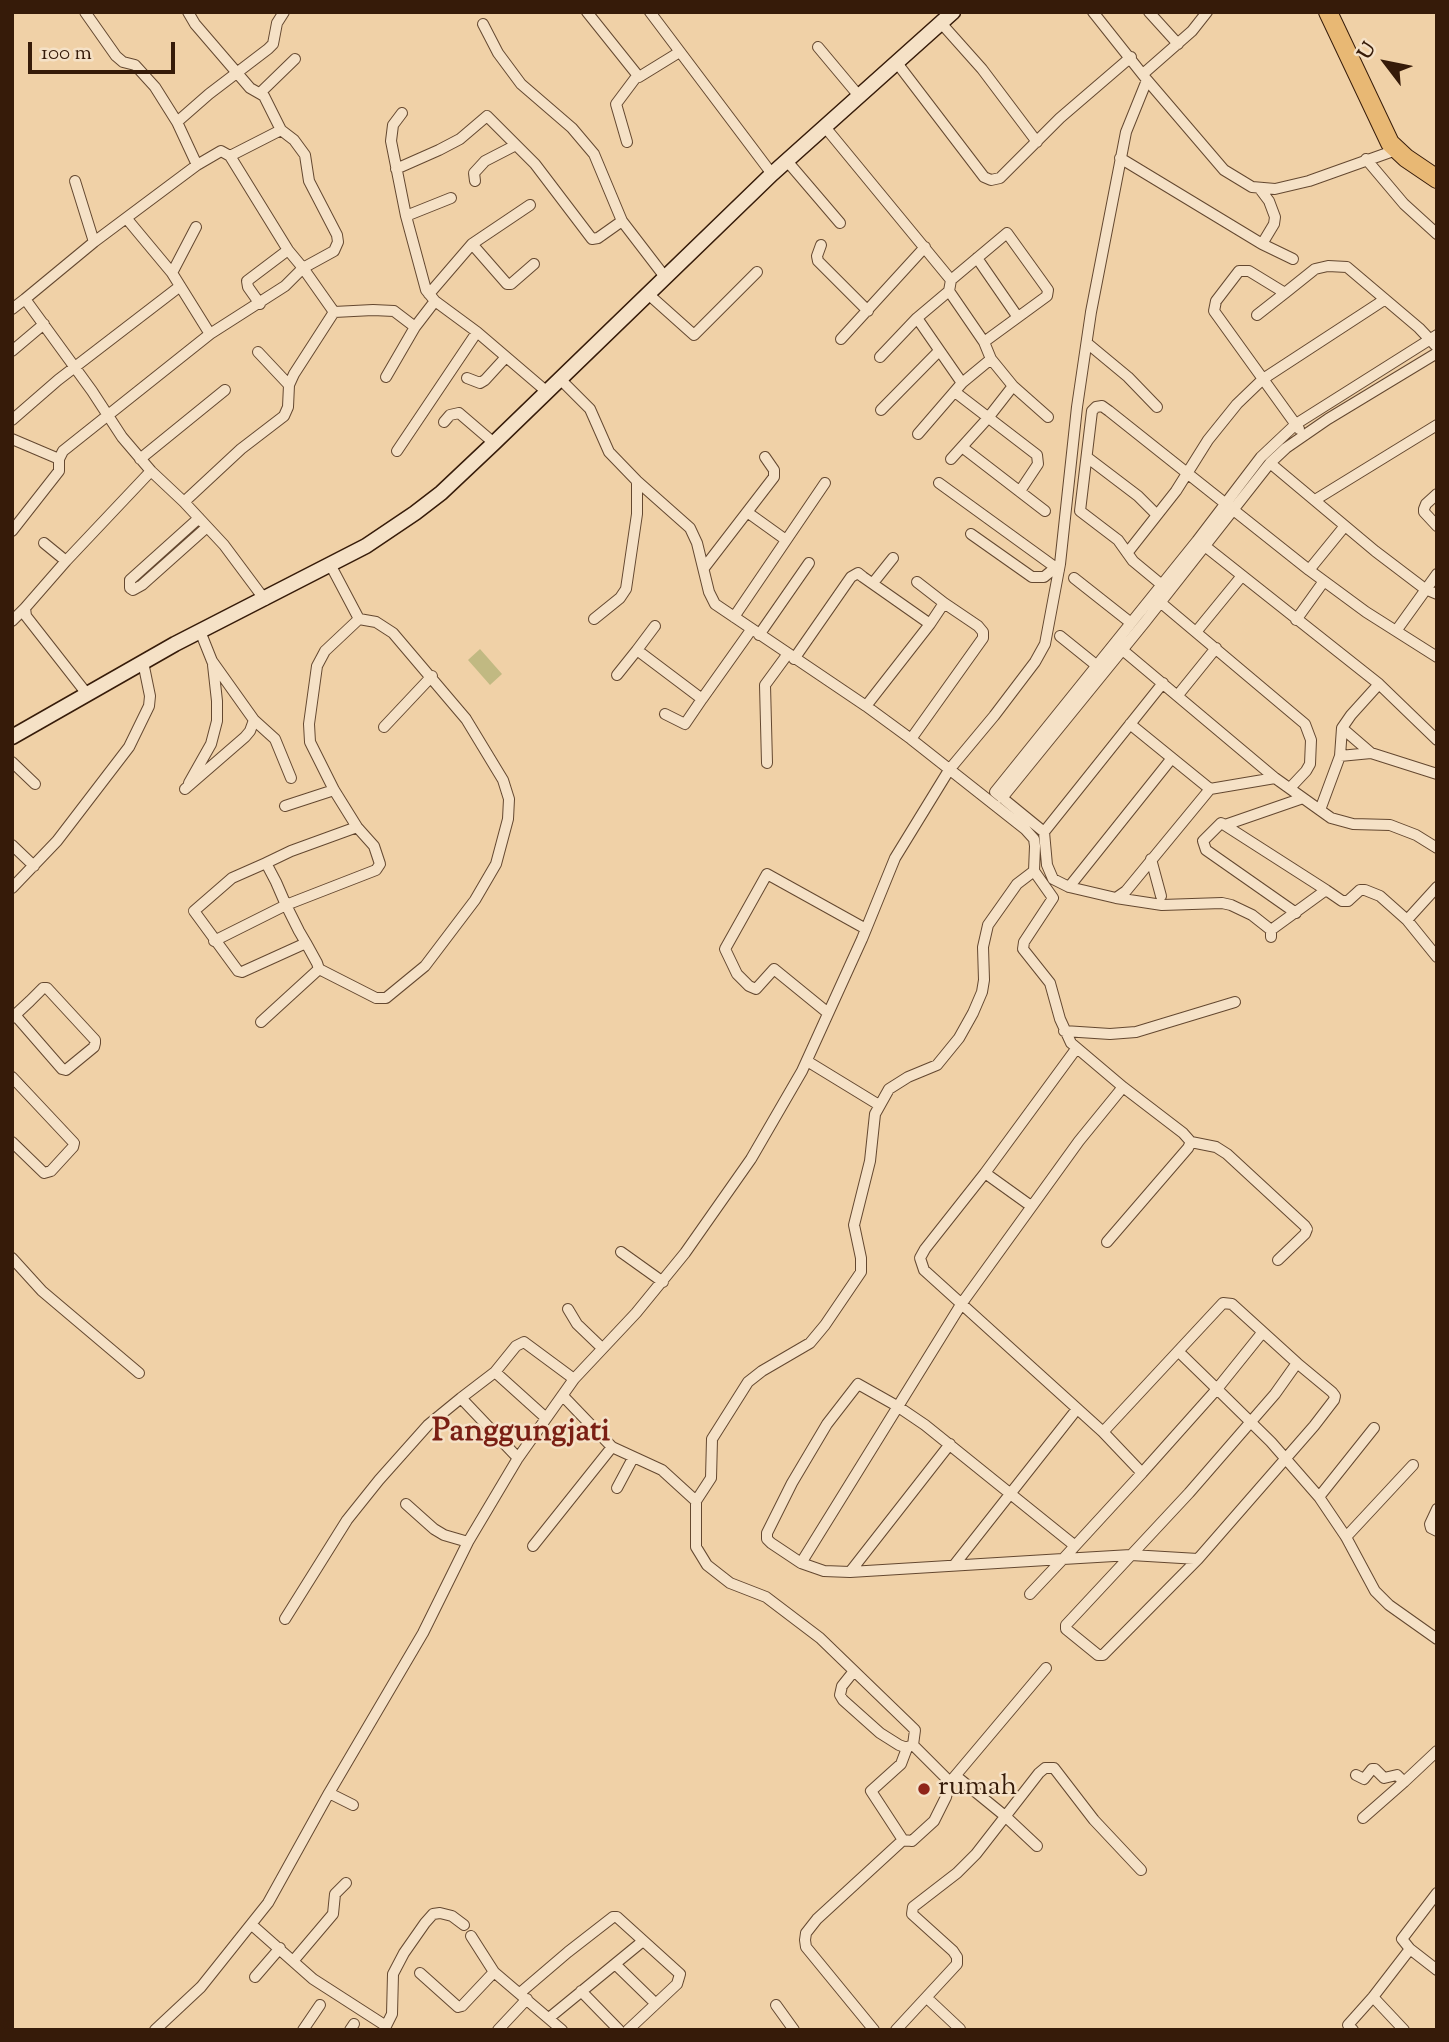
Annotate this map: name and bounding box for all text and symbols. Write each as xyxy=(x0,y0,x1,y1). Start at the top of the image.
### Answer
scale bar xyxy=(32,28,178,72)
north arrow xyxy=(1351,28,1421,98)
text: U xyxy=(1352,38,1383,65)
text: 100 m xyxy=(41,39,92,69)
district label: Panggungjati xyxy=(432,1416,610,1454)
place label: rumah xyxy=(938,1772,1017,1806)
marker: rumah xyxy=(916,1781,932,1797)

